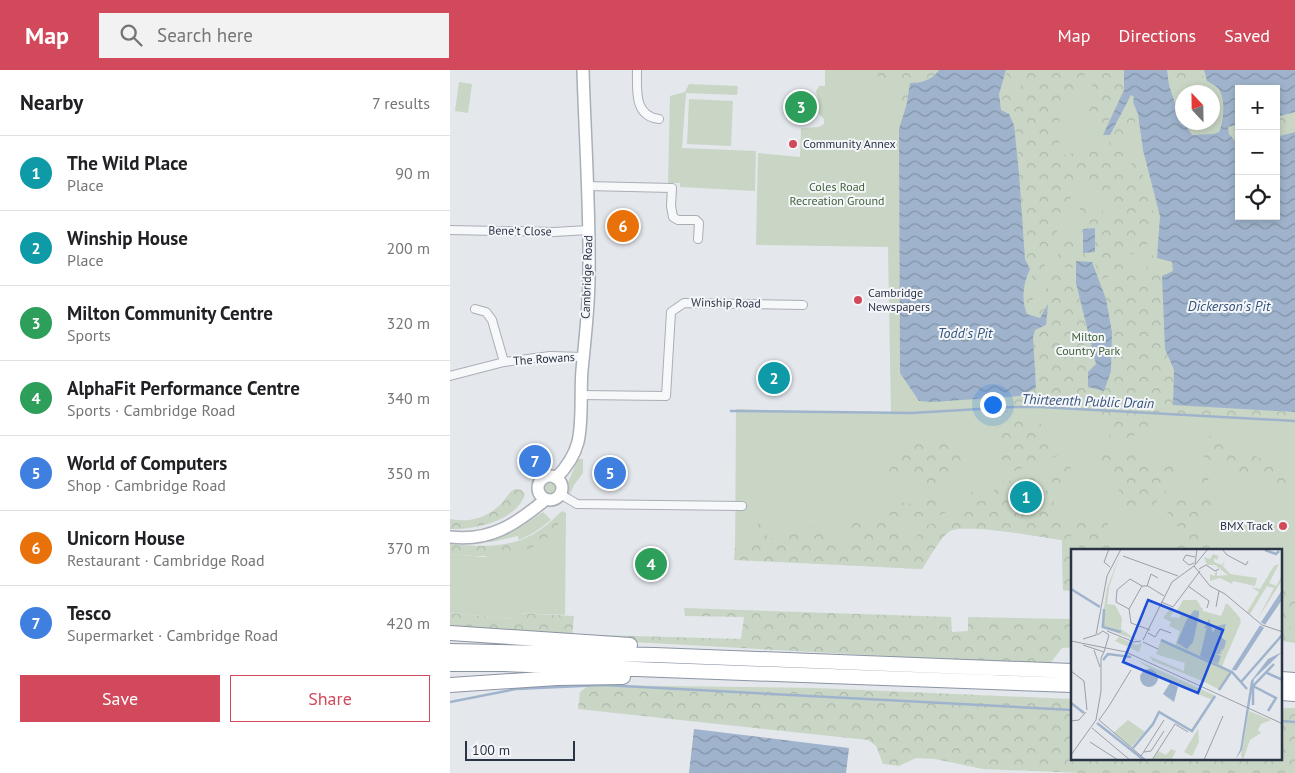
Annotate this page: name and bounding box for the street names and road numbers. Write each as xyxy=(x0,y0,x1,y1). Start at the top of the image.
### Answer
street label: Bene't Close xyxy=(488,222,552,239)
street label: Cambridge Road xyxy=(578,235,595,319)
street label: Winship Road xyxy=(691,294,761,311)
street label: The Rowans xyxy=(513,349,575,368)

